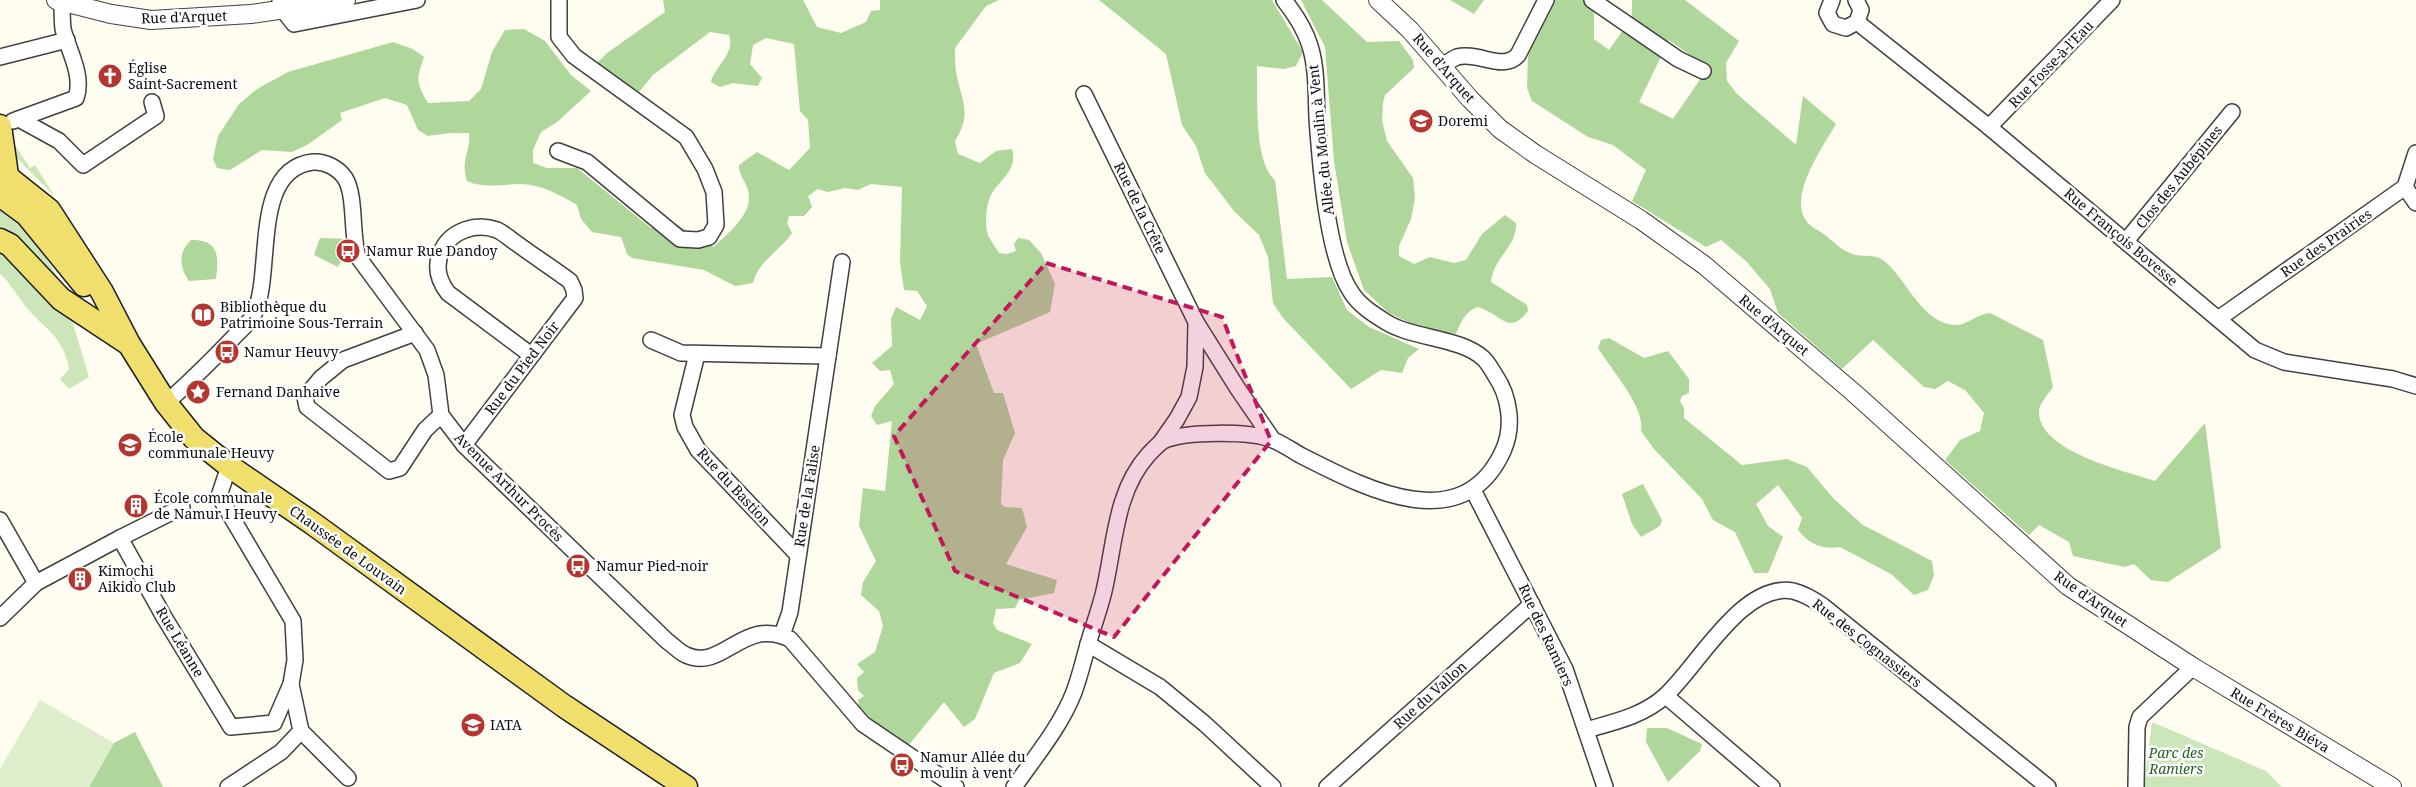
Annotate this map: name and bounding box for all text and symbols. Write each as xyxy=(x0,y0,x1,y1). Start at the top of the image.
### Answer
street label: Rue d'Arquet xyxy=(141,6,227,27)
street label: Rue Fosse-à-l'Eau xyxy=(2004,16,2097,111)
street label: Rue d'Arquet xyxy=(1409,29,1480,106)
place label: Église Saint-Sacrement xyxy=(128,58,237,93)
church icon: Église Saint-Sacrement xyxy=(97,63,123,89)
street label: Allée du Moulin à Vent xyxy=(1303,64,1338,216)
school or university icon: Doremi xyxy=(1408,108,1434,134)
place label: Doremi xyxy=(1438,111,1489,130)
street label: Clos des Aubépines xyxy=(2131,121,2226,232)
street label: Rue de la Crête xyxy=(1110,159,1171,257)
street label: Rue François Bovesse xyxy=(2060,183,2182,290)
street label: Rue des Prairies xyxy=(2276,204,2375,281)
bus stop icon: Namur Rue Dandoy xyxy=(335,238,361,264)
place label: Namur Rue Dandoy xyxy=(366,241,498,260)
street label: Rue d'Arquet xyxy=(1735,290,1813,360)
place label: Bibliothèque du Patrimoine Sous-Terrain xyxy=(220,297,383,332)
library icon: Bibliothèque du Patrimoine Sous-Terrain xyxy=(190,302,216,328)
street label: Rue du Pied Noir xyxy=(480,317,563,418)
bus stop icon: Namur Heuvy xyxy=(214,339,240,365)
place label: Namur Heuvy xyxy=(244,342,339,361)
place icon: Fernand Danhaive xyxy=(185,379,211,405)
place label: Fernand Danhaive xyxy=(216,382,340,401)
place label: École communale Heuvy xyxy=(148,427,274,462)
street label: Avenue Arthur Procès xyxy=(451,428,568,545)
school or university icon: École communale Heuvy xyxy=(117,432,143,458)
street label: Rue du Bastion xyxy=(693,444,775,530)
street label: Rue de la Falise xyxy=(789,444,824,548)
place label: École communale de Namur I Heuvy xyxy=(154,488,277,523)
building icon: École communale de Namur I Heuvy xyxy=(123,493,149,519)
street label: Chaussée de Louvain xyxy=(286,501,411,599)
bus stop icon: Namur Pied-noir xyxy=(565,553,591,579)
place label: Namur Pied-noir xyxy=(596,556,709,575)
place label: Kimochi Aikido Club xyxy=(98,561,176,596)
building icon: Kimochi Aikido Club xyxy=(67,566,93,592)
street label: Rue d'Arquet xyxy=(2051,566,2132,631)
street label: Rue des Ramiers xyxy=(1515,581,1578,689)
street label: Rue des Cognassiers xyxy=(1809,594,1926,691)
street label: Rue Léanne xyxy=(152,603,209,680)
street label: Rue du Vallon xyxy=(1389,657,1470,733)
street label: Rue Frères Biéva xyxy=(2227,682,2334,757)
school or university icon: IATA xyxy=(460,712,486,738)
place label: IATA xyxy=(490,715,522,734)
park label: Parc des Ramiers xyxy=(2147,743,2204,778)
place label: Namur Allée du moulin à vent xyxy=(920,747,1026,782)
bus stop icon: Namur Allée du moulin à vent xyxy=(889,752,915,778)

